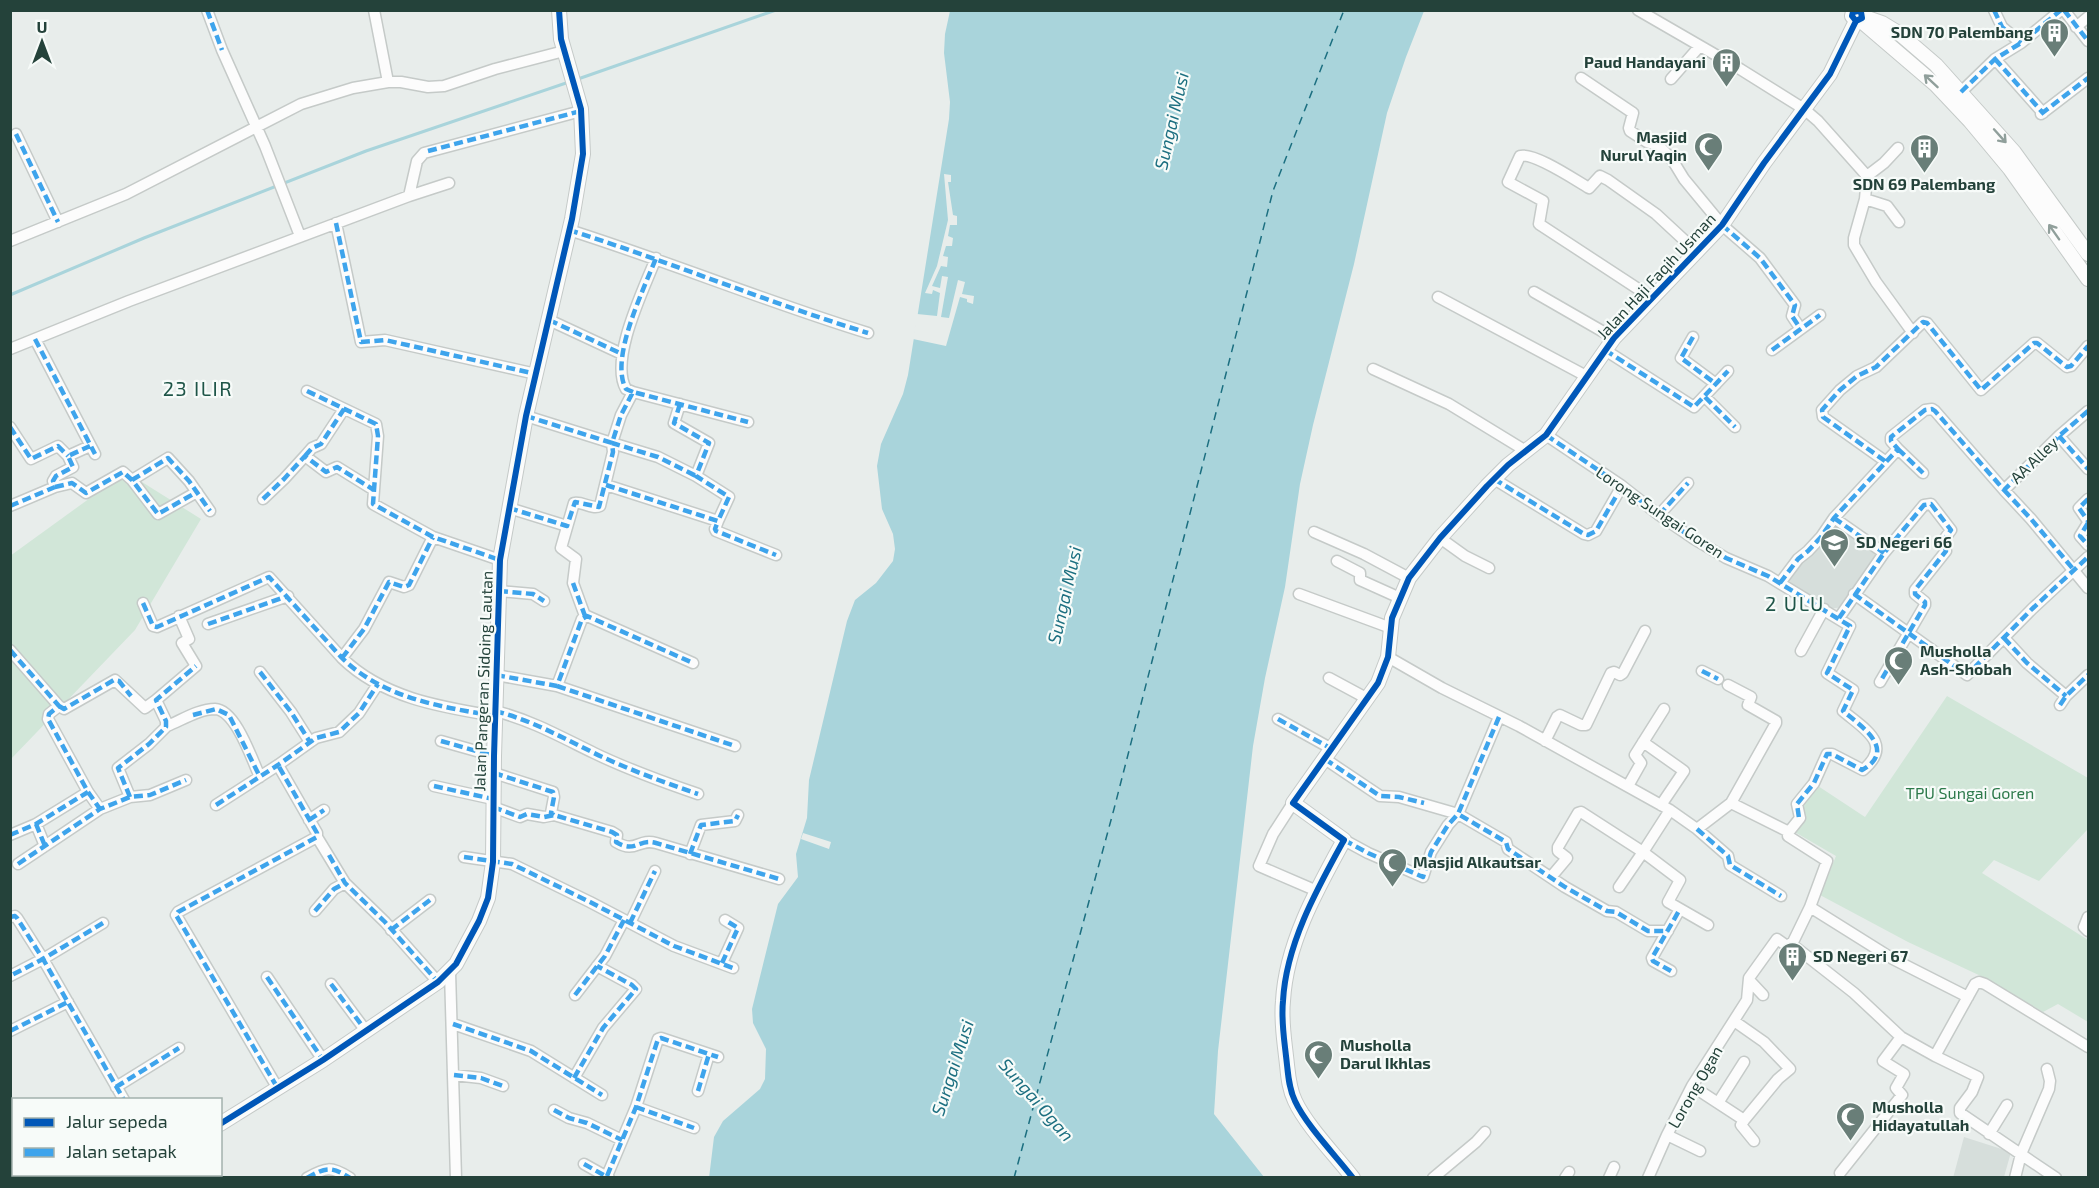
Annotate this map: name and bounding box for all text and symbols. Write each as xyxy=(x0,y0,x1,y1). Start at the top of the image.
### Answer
north arrow xyxy=(12,12,72,72)
building icon: SDN 70 Palembang xyxy=(2038,16,2070,58)
text: U xyxy=(37,17,47,36)
place label: SDN 70 Palembang xyxy=(1891,22,2034,41)
building icon: Paud Handayani xyxy=(1711,46,1743,88)
place label: Paud Handayani xyxy=(1584,52,1706,72)
water label: Sungai Musi xyxy=(1149,69,1193,172)
one-way arrow xyxy=(1924,74,1939,88)
place label: Masjid Nurul Yaqin xyxy=(1600,127,1687,164)
one-way arrow xyxy=(1993,128,2007,143)
mosque icon: Masjid Nurul Yaqin xyxy=(1692,130,1724,172)
building icon: SDN 69 Palembang xyxy=(1908,132,1940,174)
place label: SDN 69 Palembang xyxy=(1853,174,1996,193)
street label: Jalan Haji Faqih Usman xyxy=(1592,209,1720,343)
one-way arrow xyxy=(2048,224,2060,240)
district label: 23 ILIR xyxy=(163,376,233,400)
street label: AA Alley xyxy=(2006,432,2062,487)
street label: Lorong Sungai Goren xyxy=(1593,462,1728,561)
school or university icon: SD Negeri 66 xyxy=(1819,526,1851,568)
place label: SD Negeri 66 xyxy=(1856,532,1952,551)
water label: Sungai Musi xyxy=(1042,543,1086,646)
street label: Jalan Pangeran Sidoing Lautan xyxy=(469,570,496,792)
district label: 2 ULU xyxy=(1765,591,1825,615)
place label: Musholla Ash-Shobah xyxy=(1920,641,2012,678)
mosque icon: Musholla Ash-Shobah xyxy=(1883,644,1915,686)
park label: TPU Sungai Goren xyxy=(1906,783,2034,802)
mosque icon: Masjid Alkautsar xyxy=(1376,846,1408,888)
place label: Masjid Alkautsar xyxy=(1413,852,1541,871)
building icon: SD Negeri 67 xyxy=(1776,940,1808,982)
place label: SD Negeri 67 xyxy=(1813,946,1909,965)
water label: Sungai Musi xyxy=(926,1017,978,1118)
place label: Musholla Darul Ikhlas xyxy=(1340,1035,1431,1072)
mosque icon: Musholla Darul Ikhlas xyxy=(1303,1038,1335,1080)
street label: Lorong Ogan xyxy=(1663,1042,1726,1131)
water label: Sungai Ogan xyxy=(995,1053,1079,1145)
place label: Musholla Hidayatullah xyxy=(1872,1097,1969,1135)
legend xyxy=(12,1098,222,1176)
mosque icon: Musholla Hidayatullah xyxy=(1835,1100,1867,1142)
text: Jalur sepeda xyxy=(66,1110,168,1132)
text: Jalan setapak xyxy=(66,1140,177,1162)

